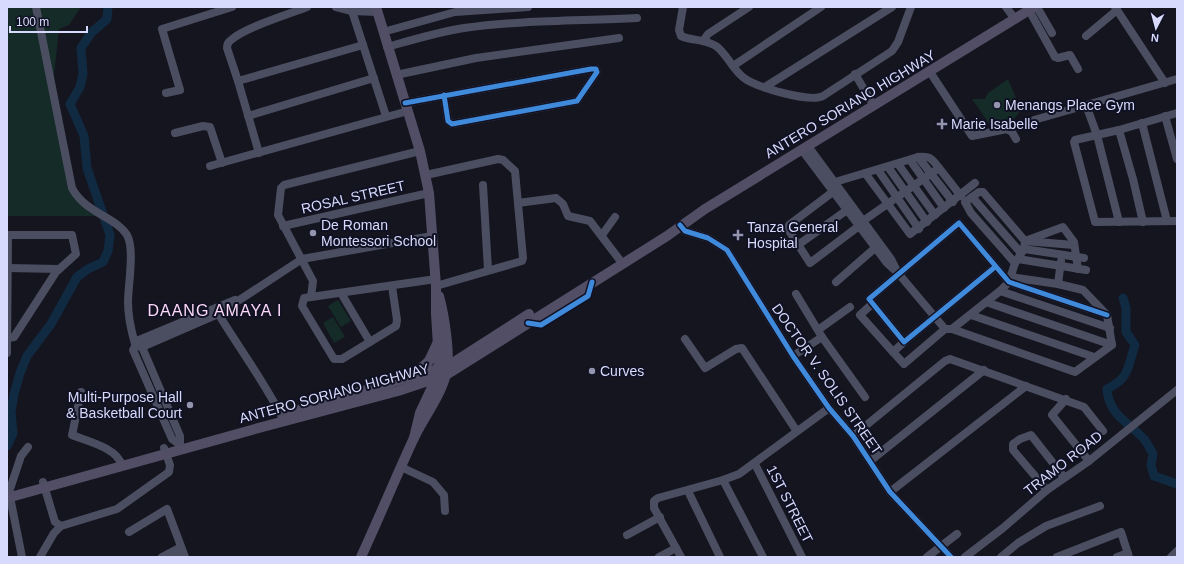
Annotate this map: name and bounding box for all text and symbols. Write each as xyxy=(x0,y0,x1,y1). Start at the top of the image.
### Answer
scale bar xyxy=(10,8,87,34)
north arrow xyxy=(1136,8,1176,48)
text: 100 m xyxy=(16,15,49,29)
text: N xyxy=(1150,32,1160,44)
street label: ANTERO SORIANO HIGHWAY xyxy=(762,46,939,161)
place label: Menangs Place Gym xyxy=(1005,97,1135,113)
marker: Menangs Place Gym xyxy=(992,100,1002,110)
place label: Marie Isabelle xyxy=(951,116,1038,132)
marker: Marie Isabelle xyxy=(936,118,948,130)
street label: ROSAL STREET xyxy=(300,177,407,217)
place label: De Roman Montessori School xyxy=(321,217,436,249)
place label: Tanza General Hospital xyxy=(747,219,838,251)
marker: De Roman Montessori School xyxy=(308,228,318,238)
marker: Tanza General Hospital xyxy=(732,229,744,241)
street label: DOCTOR V. SOLIS STREET xyxy=(769,300,886,458)
district label: DAANG AMAYA I xyxy=(147,302,283,319)
street label: ANTERO SORIANO HIGHWAY xyxy=(237,360,431,426)
place label: Curves xyxy=(600,363,644,379)
marker: Curves xyxy=(587,366,597,376)
place label: Multi-Purpose Hall & Basketball Court xyxy=(66,389,182,421)
marker: Multi-Purpose Hall & Basketball Court xyxy=(185,400,195,410)
street label: TRAMO ROAD xyxy=(1021,427,1105,499)
street label: 1ST STREET xyxy=(764,463,817,546)

